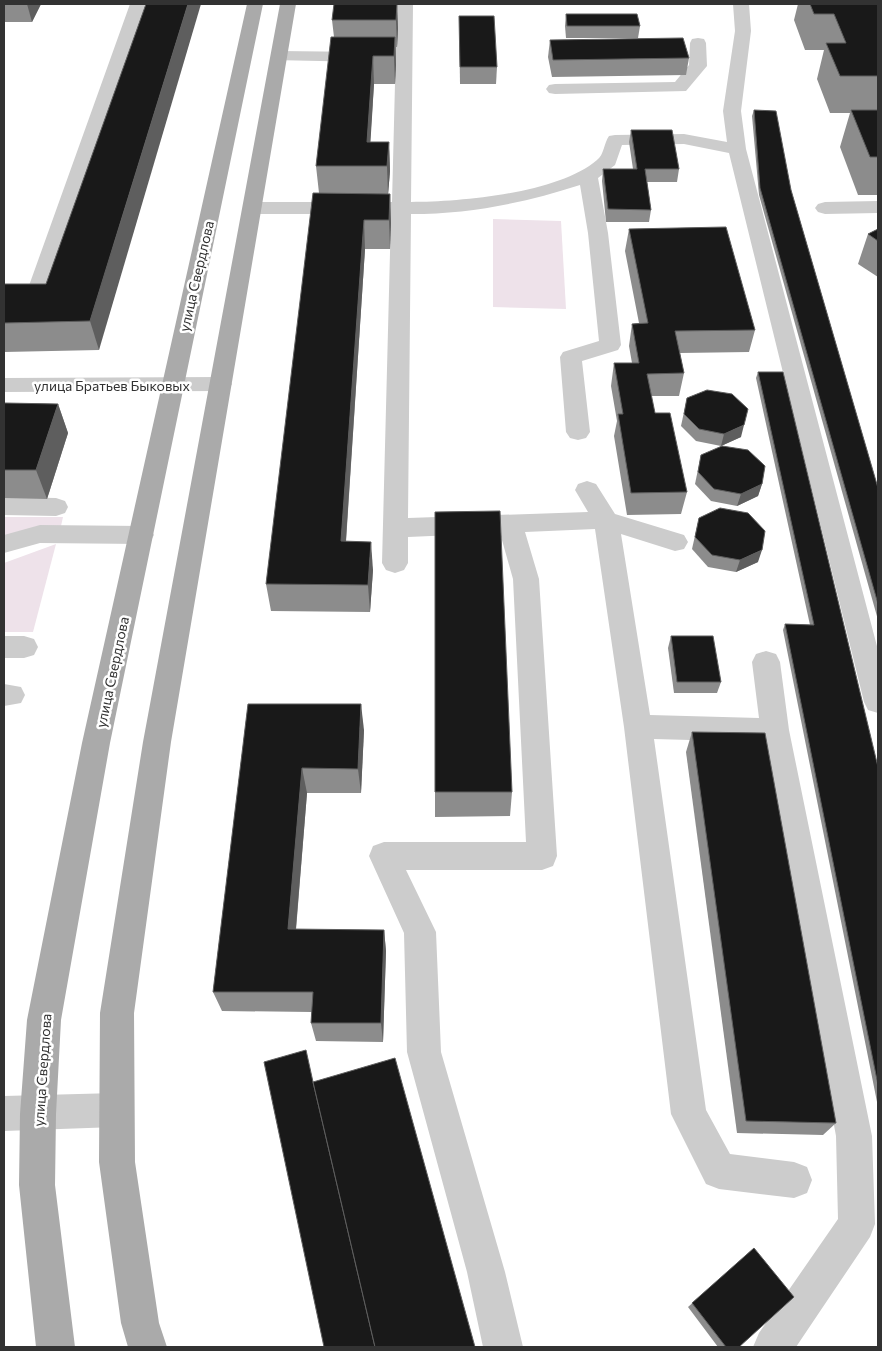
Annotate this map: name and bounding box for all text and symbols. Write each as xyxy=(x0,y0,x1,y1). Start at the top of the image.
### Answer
street label: улица Свердлова xyxy=(175,219,217,333)
street label: улица Братьев Быковых xyxy=(34,377,191,394)
street label: улица Свердлова xyxy=(92,615,132,729)
street label: улица Свердлова xyxy=(30,1013,54,1127)

